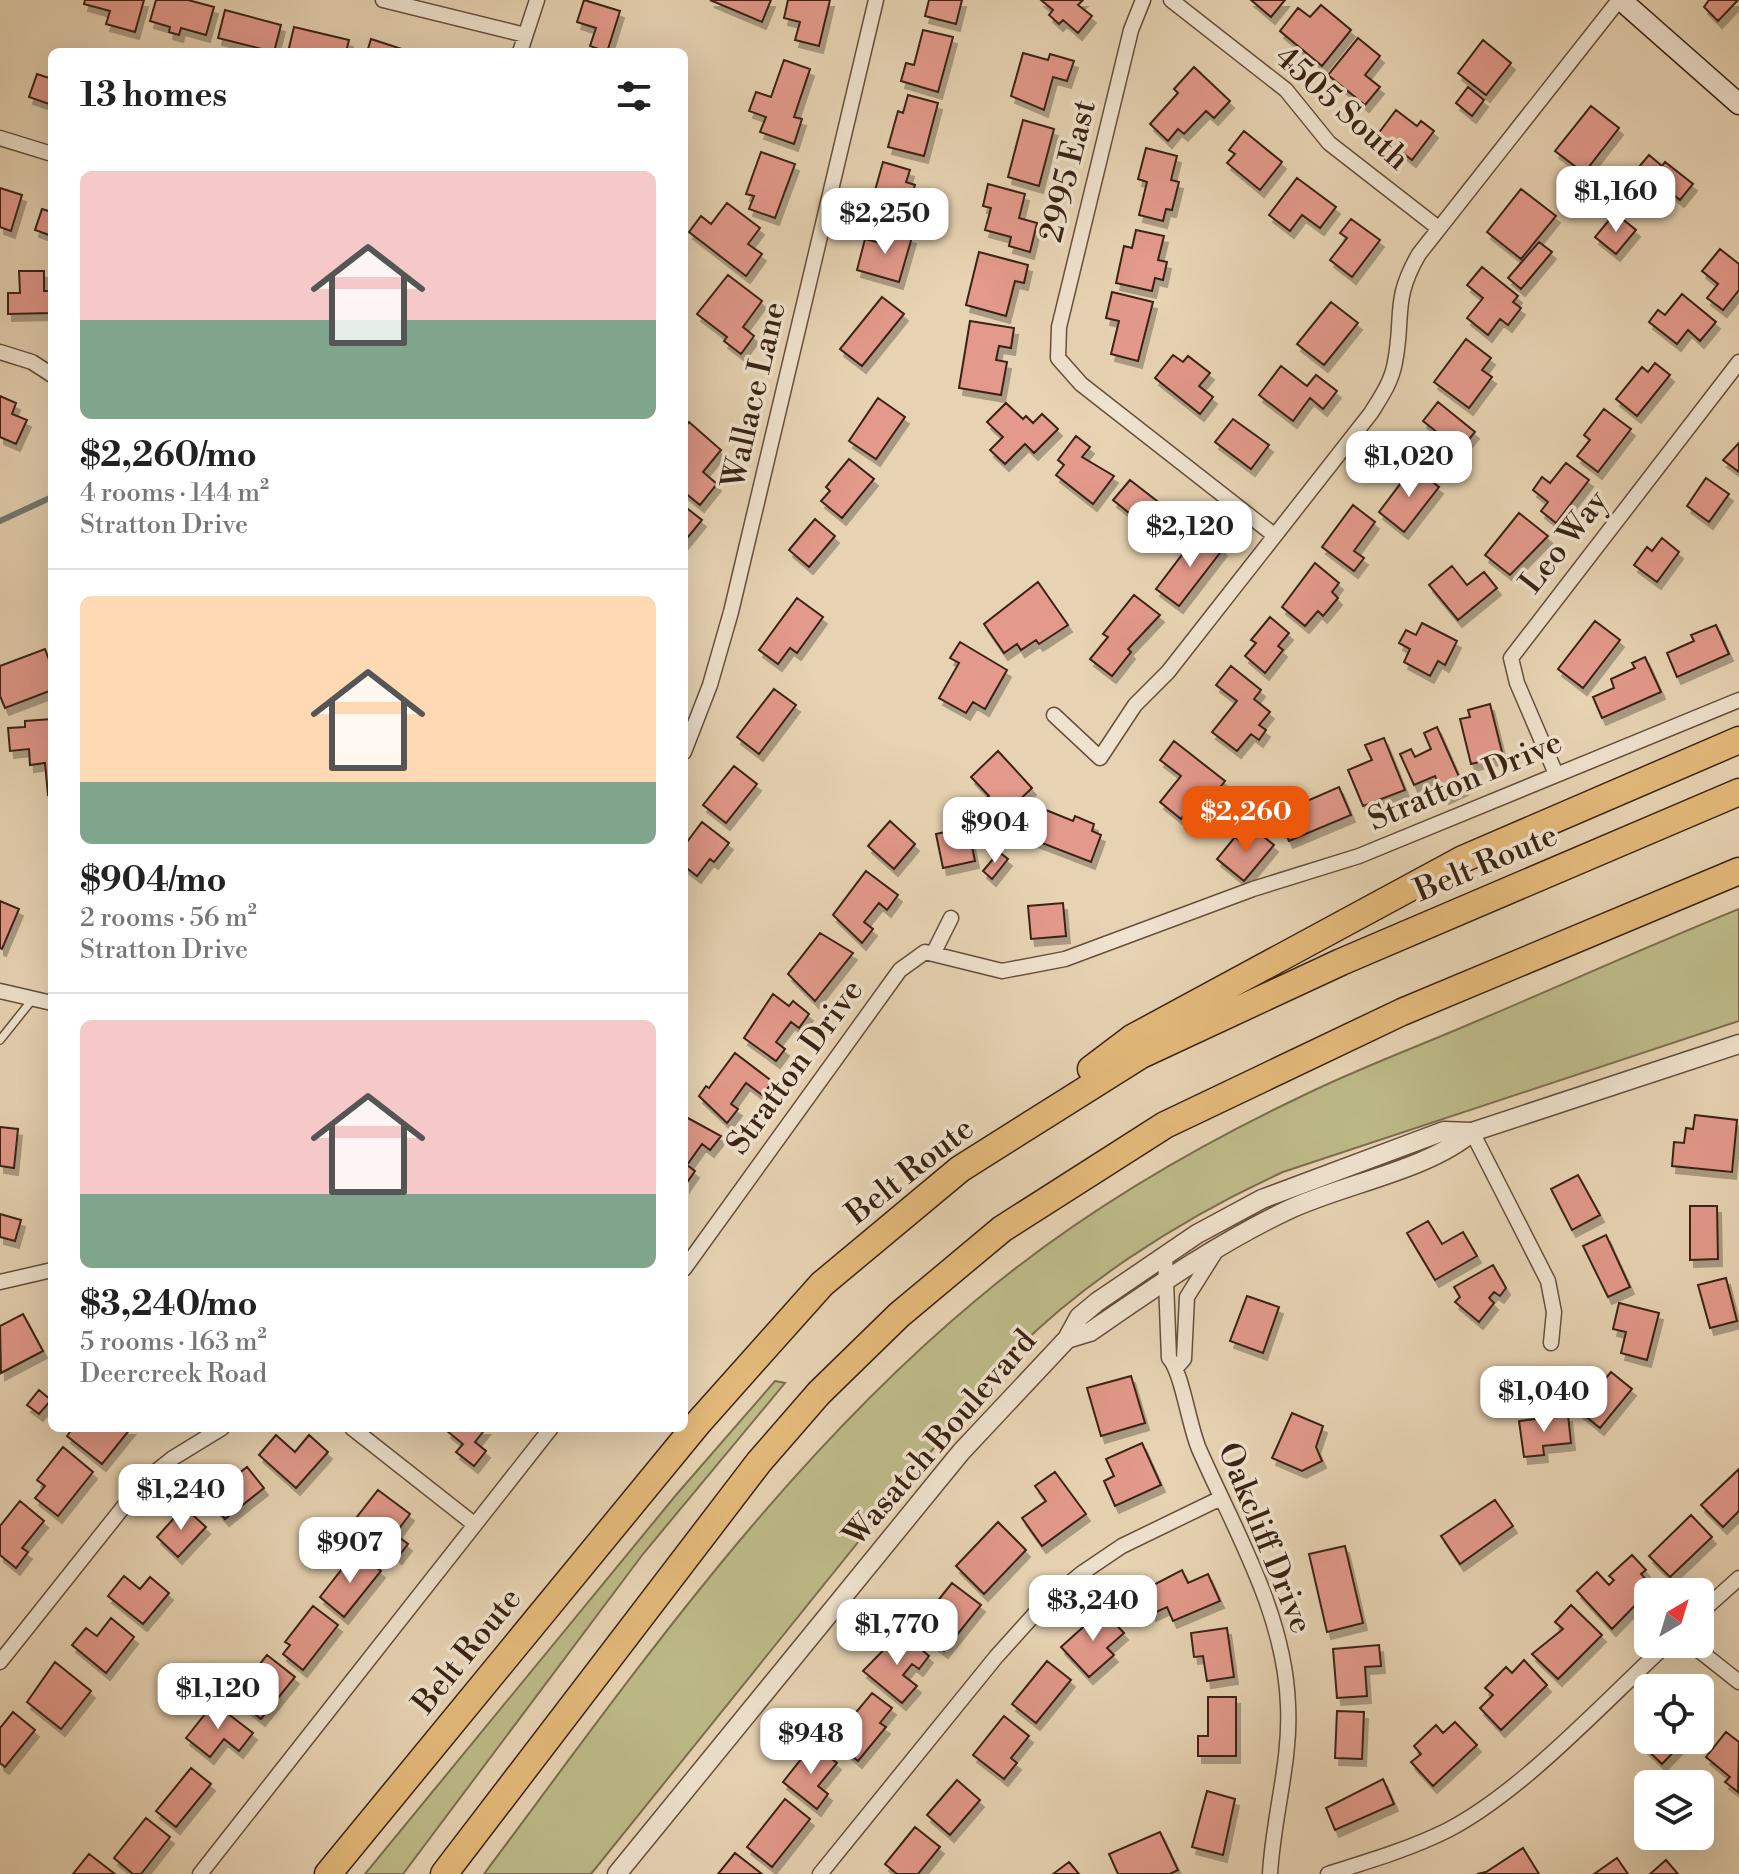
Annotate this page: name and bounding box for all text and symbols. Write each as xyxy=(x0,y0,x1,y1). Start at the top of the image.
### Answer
street label: 4505 South xyxy=(1266,37,1418,179)
icon: filters xyxy=(612,74,656,118)
text: 13 homes xyxy=(80,75,227,117)
street label: 2995 East xyxy=(1031,96,1105,246)
pin: $1,160 xyxy=(1551,166,1681,234)
text: $1,160 xyxy=(1574,176,1658,208)
pin: $2,250 xyxy=(820,188,950,256)
text: $2,250 xyxy=(840,198,930,230)
icon: home xyxy=(296,223,440,367)
street label: Wallace Lane xyxy=(713,298,795,493)
pin: $1,020 xyxy=(1344,431,1474,499)
text: $2,260/mo xyxy=(80,435,257,477)
text: $1,020 xyxy=(1364,441,1454,473)
text: 4 rooms · 144 m² xyxy=(80,477,269,509)
street label: Leo Way xyxy=(1511,482,1617,602)
pin: $2,120 xyxy=(1125,501,1255,569)
text: Stratton Drive xyxy=(80,509,248,541)
text: $2,120 xyxy=(1146,511,1234,543)
icon: home xyxy=(296,648,440,792)
street label: Stratton Drive xyxy=(1362,722,1568,840)
pin: $2,260 xyxy=(1181,786,1311,854)
text: $2,260 xyxy=(1200,796,1292,828)
pin: $904 xyxy=(948,797,1042,865)
text: $904 xyxy=(961,807,1029,839)
street label: Belt Route xyxy=(1408,815,1563,911)
text: $904/mo xyxy=(80,860,227,902)
text: 2 rooms · 56 m² xyxy=(80,902,257,934)
text: Stratton Drive xyxy=(80,934,248,966)
street label: Stratton Drive xyxy=(718,972,872,1162)
icon: home xyxy=(296,1072,440,1216)
street label: Belt Route xyxy=(837,1109,982,1234)
text: $3,240/mo xyxy=(80,1284,258,1326)
street label: Wasatch Boulevard xyxy=(834,1322,1045,1555)
text: 5 rooms · 163 m² xyxy=(80,1326,267,1358)
text: Deercreek Road xyxy=(80,1358,267,1390)
pin: $1,040 xyxy=(1479,1366,1609,1434)
text: $1,040 xyxy=(1498,1376,1590,1408)
street label: Oakcliff Drive xyxy=(1209,1437,1321,1639)
pin: $1,240 xyxy=(116,1464,246,1532)
text: $1,240 xyxy=(136,1474,226,1506)
pin: $907 xyxy=(303,1517,397,1585)
text: $907 xyxy=(317,1527,383,1559)
pin: $3,240 xyxy=(1028,1575,1158,1643)
north arrow xyxy=(1634,1578,1714,1658)
map controls xyxy=(1634,1578,1714,1850)
street label: Belt Route xyxy=(403,1580,530,1723)
text: $3,240 xyxy=(1047,1585,1139,1617)
pin: $1,770 xyxy=(832,1599,962,1667)
text: $1,770 xyxy=(855,1609,939,1641)
pin: $1,120 xyxy=(153,1663,283,1731)
text: $1,120 xyxy=(176,1673,260,1705)
button: locate xyxy=(1634,1674,1714,1754)
pin: $948 xyxy=(764,1708,858,1776)
text: $948 xyxy=(778,1718,844,1750)
button: layers xyxy=(1634,1770,1714,1850)

